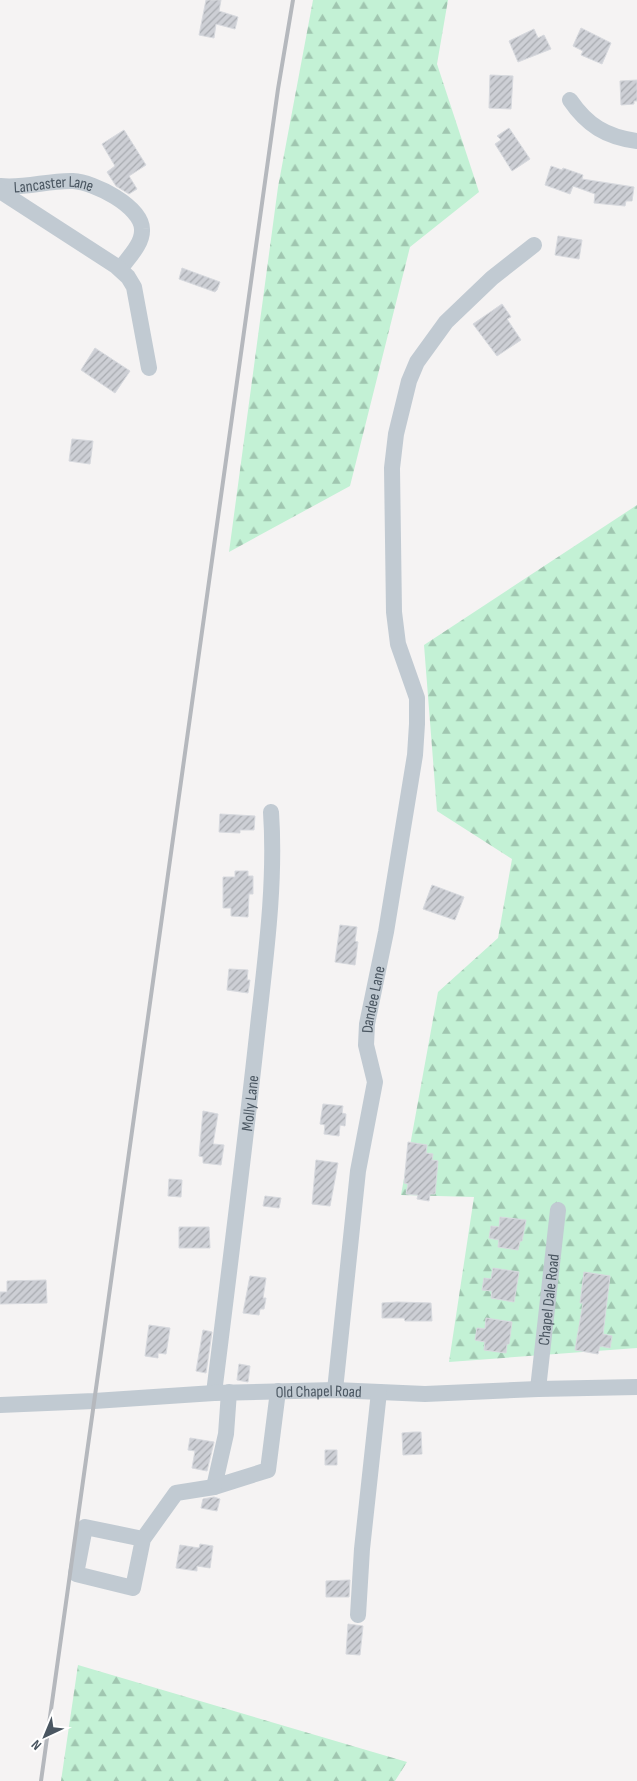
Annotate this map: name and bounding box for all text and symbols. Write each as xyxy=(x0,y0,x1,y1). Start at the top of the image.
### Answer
street label: Lancaster Lane xyxy=(13,173,96,198)
street label: Dandee Lane xyxy=(359,964,390,1034)
street label: Molly Lane xyxy=(238,1074,263,1132)
street label: Chapel Dale Road xyxy=(535,1253,564,1346)
street label: Old Chapel Road xyxy=(275,1382,362,1402)
north arrow xyxy=(20,1711,70,1761)
text: N xyxy=(28,1736,45,1754)

